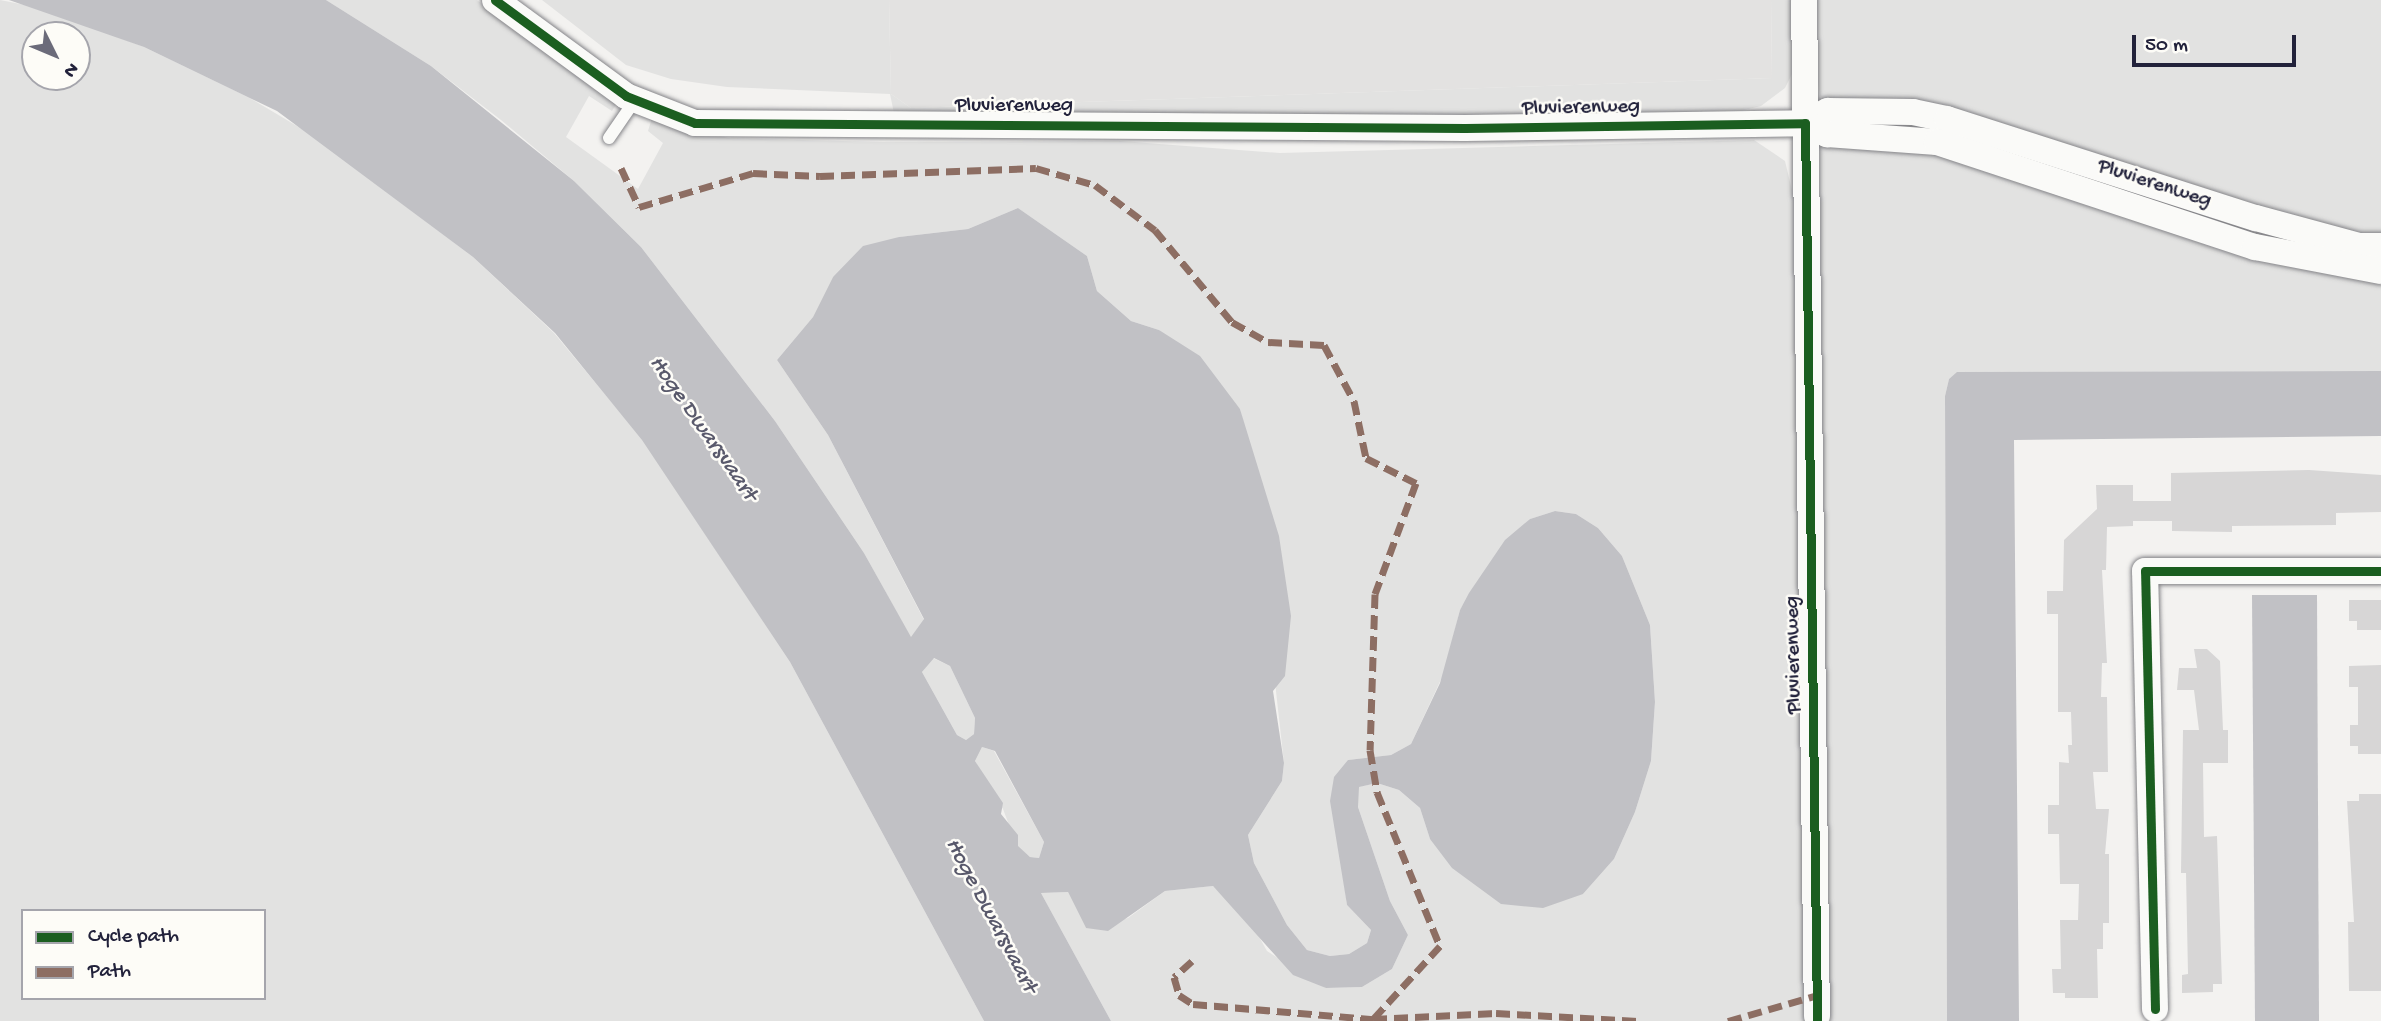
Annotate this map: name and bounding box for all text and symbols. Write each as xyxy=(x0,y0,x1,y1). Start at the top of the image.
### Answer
north arrow xyxy=(21,21,91,91)
scale bar xyxy=(2136,21,2300,65)
text: 50 m xyxy=(2145,34,2188,59)
text: N xyxy=(58,57,83,82)
street label: Pluvierenweg xyxy=(955,94,1073,120)
street label: Pluvierenweg xyxy=(1522,95,1640,123)
street label: Pluvierenweg xyxy=(2094,155,2214,215)
water label: Hoge Dwarsvaart xyxy=(642,351,762,507)
street label: Pluvierenweg xyxy=(1781,596,1809,714)
water label: Hoge Dwarsvaart xyxy=(938,834,1042,998)
legend xyxy=(21,909,266,1000)
text: Cycle path xyxy=(88,925,179,950)
text: Path xyxy=(88,960,131,985)

